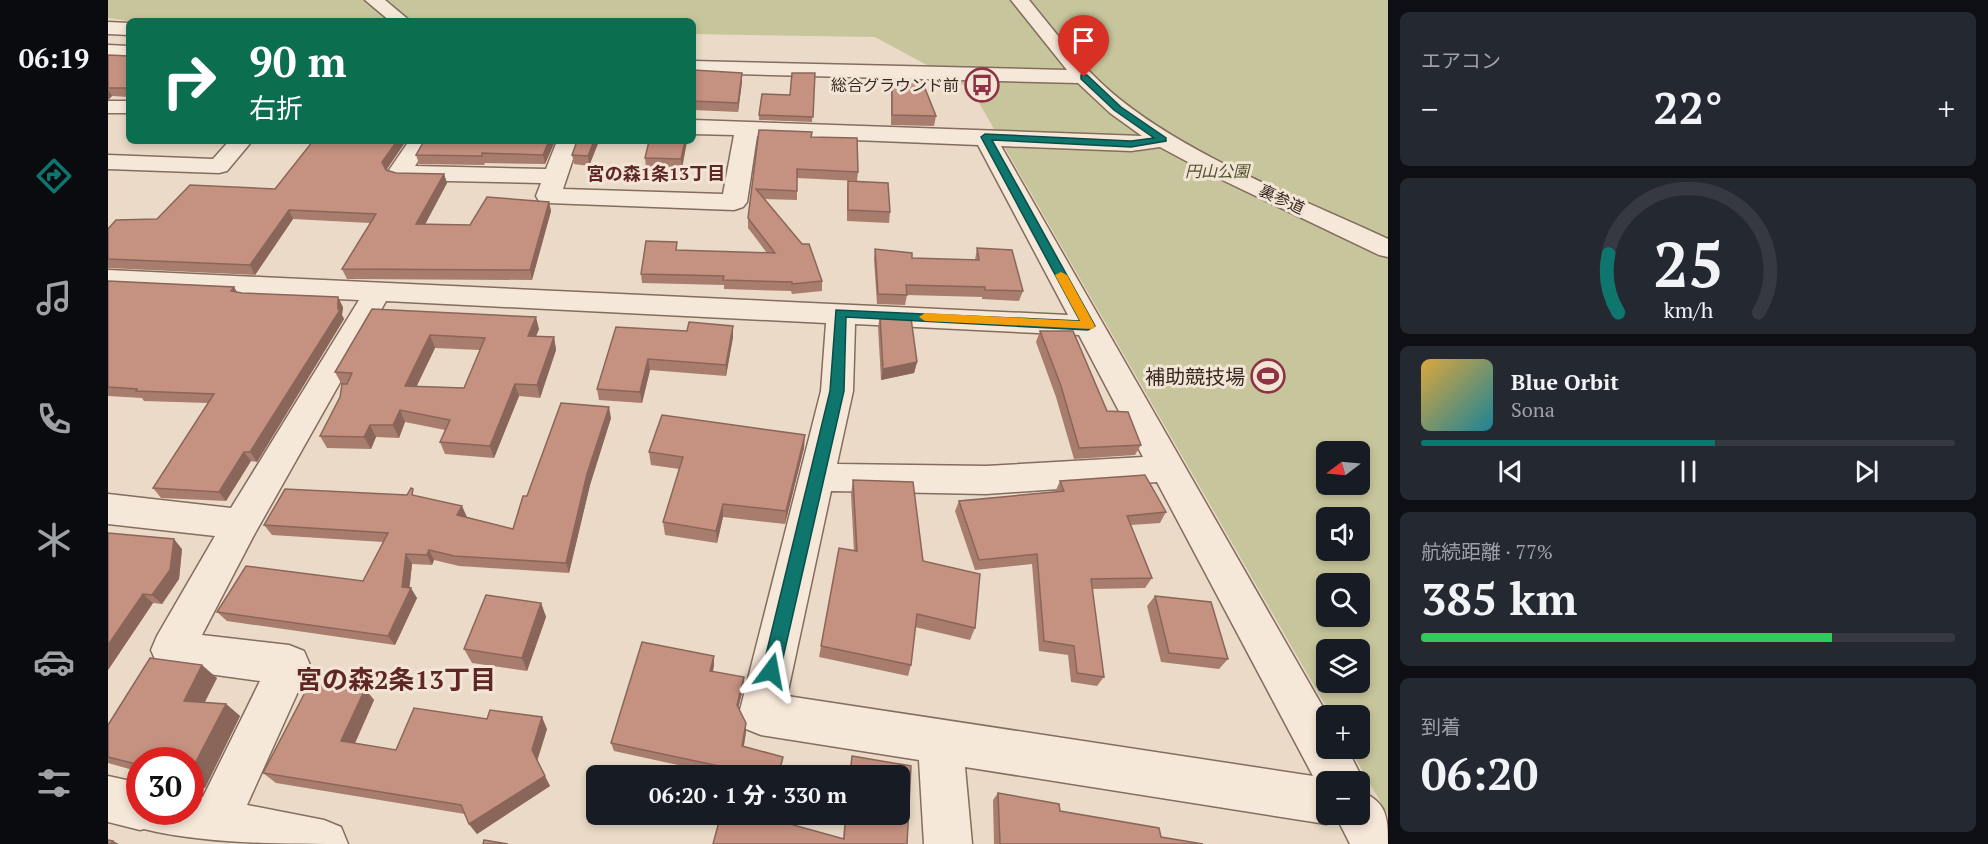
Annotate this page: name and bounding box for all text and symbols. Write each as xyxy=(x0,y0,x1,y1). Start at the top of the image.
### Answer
pin xyxy=(1058,15,1109,77)
icon: arrive xyxy=(1067,24,1100,57)
text: 90 m xyxy=(249,33,347,89)
text: 06:19 xyxy=(19,40,89,76)
icon: right xyxy=(150,42,228,120)
text: エアコン xyxy=(1421,47,1501,74)
bus stop icon: 総合グラウンド前 xyxy=(964,67,1000,103)
place label: 総合グラウンド前 xyxy=(831,74,959,96)
text: 22° xyxy=(1653,77,1723,137)
text: − xyxy=(1421,87,1439,130)
text: + xyxy=(1937,87,1955,130)
text: 右折 xyxy=(249,90,303,126)
icon: directions xyxy=(33,155,75,197)
park label: 円山公園 xyxy=(1185,160,1251,182)
district label: 宮の森1条13丁目 xyxy=(587,161,725,185)
street label: 裏参道 xyxy=(1256,179,1308,219)
text: 25 xyxy=(1653,222,1723,305)
icon: music xyxy=(33,277,75,319)
text: km/h xyxy=(1663,296,1713,324)
sports icon: 補助競技場 xyxy=(1250,358,1286,394)
place label: 補助競技場 xyxy=(1145,363,1245,390)
text: Blue Orbit xyxy=(1511,367,1619,396)
text: Sona xyxy=(1511,396,1555,423)
icon: phone xyxy=(33,398,75,440)
north arrow xyxy=(1316,441,1370,495)
map controls xyxy=(1316,441,1370,825)
icon: previous xyxy=(1494,455,1527,488)
icon: pause xyxy=(1672,455,1705,488)
icon: next xyxy=(1850,455,1883,488)
button: sound xyxy=(1316,507,1370,561)
icon: climate xyxy=(33,519,75,561)
text: 航続距離 · 77% xyxy=(1421,538,1553,565)
text: 385 km xyxy=(1421,568,1577,628)
button: search xyxy=(1316,573,1370,627)
position arrow xyxy=(739,639,803,703)
button: layers xyxy=(1316,639,1370,693)
icon: car xyxy=(33,641,75,683)
district label: 宮の森2条13丁目 xyxy=(296,662,496,696)
button: + xyxy=(1316,705,1370,759)
text: 到着 xyxy=(1421,713,1461,740)
text: 06:20 xyxy=(1421,743,1538,803)
speed limit sign: 30 xyxy=(126,747,204,825)
icon: filters xyxy=(33,762,75,804)
button: − xyxy=(1316,771,1370,825)
text: 06:20 · 1 分 · 330 m xyxy=(649,780,847,809)

